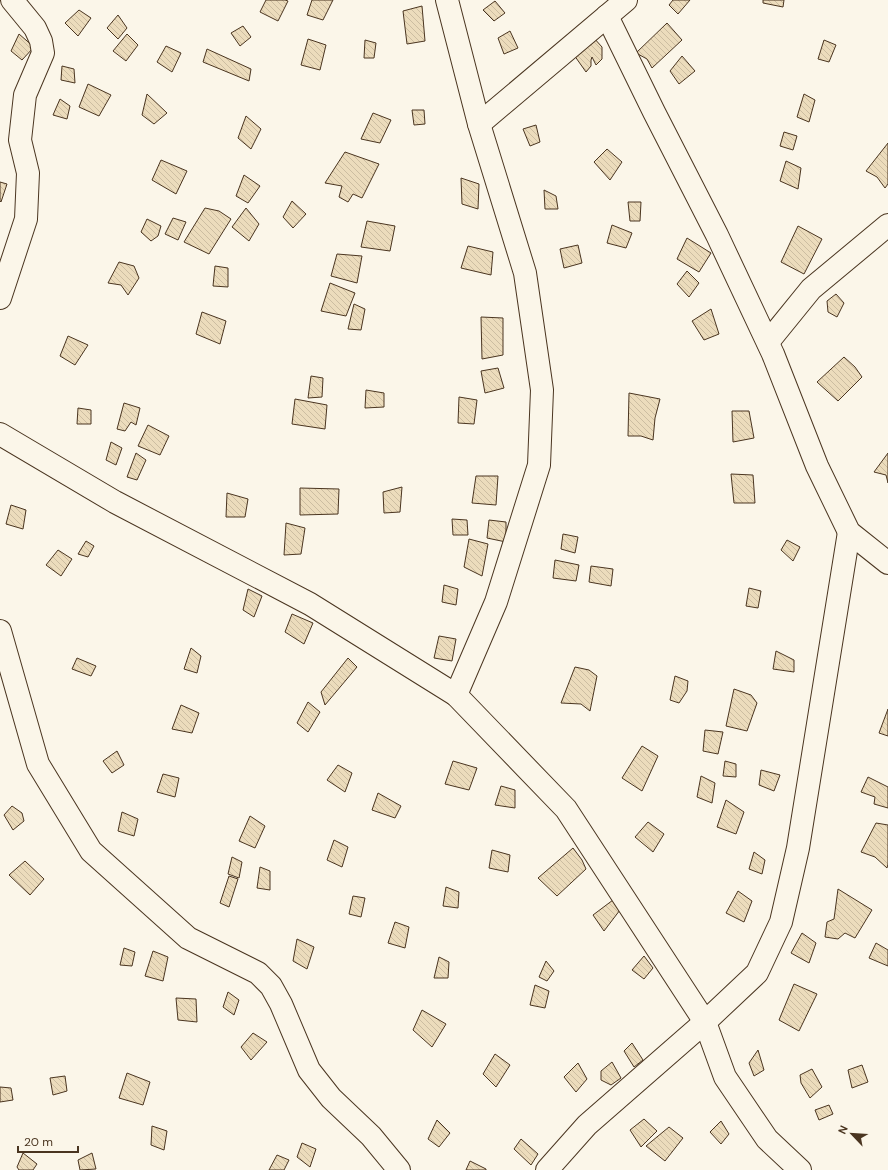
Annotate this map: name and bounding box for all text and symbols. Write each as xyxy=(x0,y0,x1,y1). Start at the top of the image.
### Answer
north arrow xyxy=(832,1114,872,1154)
text: N xyxy=(835,1123,851,1136)
scale bar xyxy=(18,1128,78,1154)
text: 20 m xyxy=(24,1134,53,1150)

